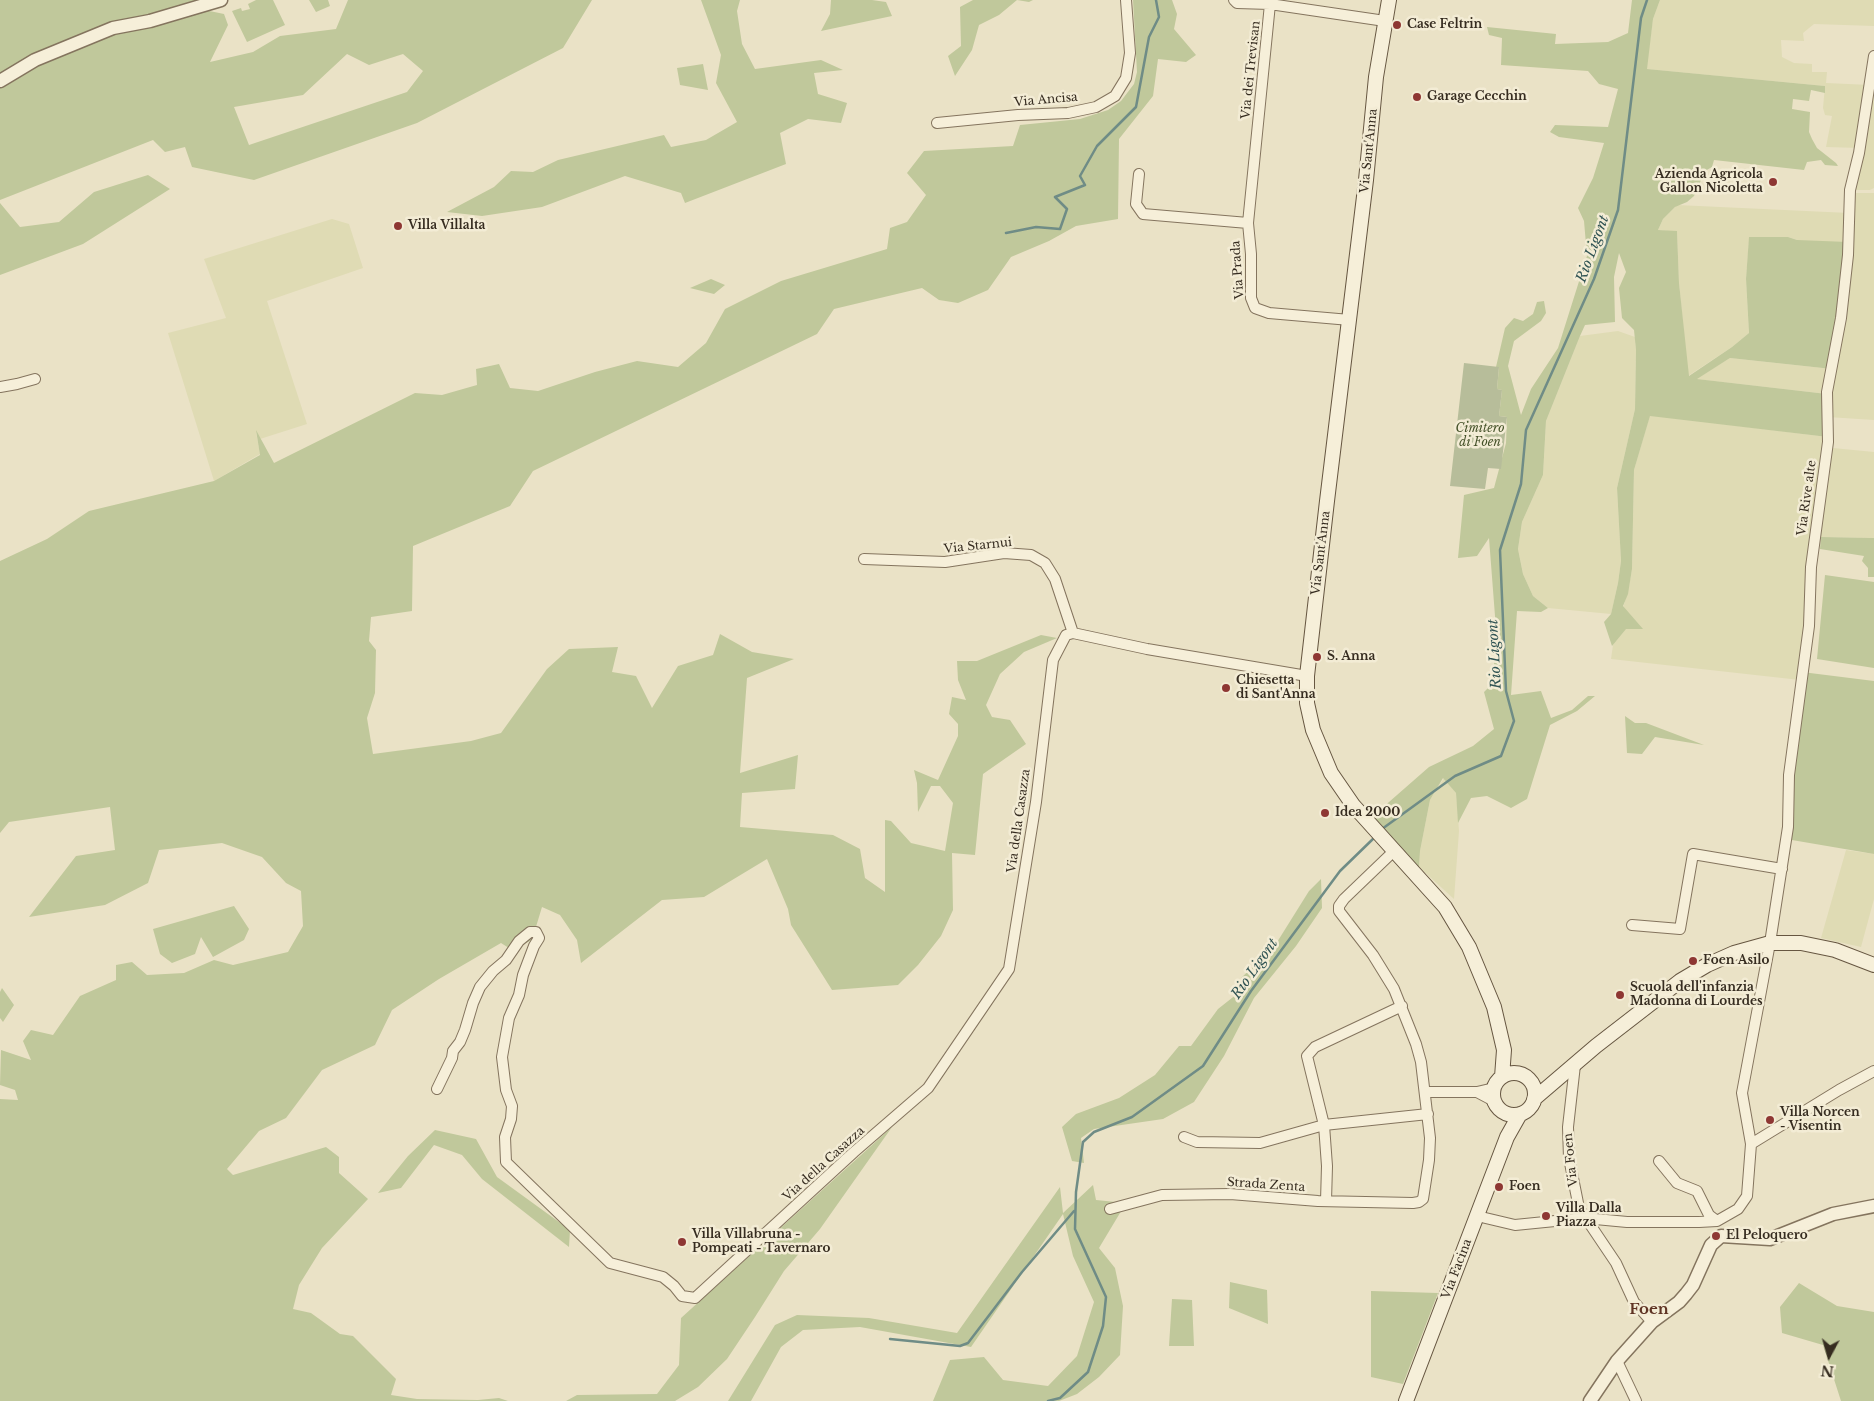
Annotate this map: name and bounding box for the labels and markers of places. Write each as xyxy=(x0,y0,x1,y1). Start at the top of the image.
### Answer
place label: Case Feltrin xyxy=(1407,18,1482,32)
marker: Case Feltrin xyxy=(1391,19,1403,31)
place label: Garage Cecchin xyxy=(1427,90,1527,104)
marker: Garage Cecchin xyxy=(1411,91,1423,103)
place label: Azienda Agricola Gallon Nicoletta xyxy=(1655,168,1763,196)
marker: Azienda Agricola Gallon Nicoletta xyxy=(1767,176,1779,188)
place label: Villa Villalta xyxy=(408,219,485,233)
marker: Villa Villalta xyxy=(392,220,404,232)
place label: S. Anna xyxy=(1327,650,1375,664)
marker: S. Anna xyxy=(1311,651,1323,663)
place label: Chiesetta di Sant'Anna xyxy=(1236,674,1316,702)
marker: Chiesetta di Sant'Anna xyxy=(1220,682,1232,694)
place label: Idea 2000 xyxy=(1335,806,1400,820)
marker: Idea 2000 xyxy=(1319,807,1331,819)
place label: Foen Asilo xyxy=(1703,954,1769,968)
marker: Foen Asilo xyxy=(1687,955,1699,967)
place label: Scuola dell'infanzia Madonna di Lourdes xyxy=(1630,981,1763,1009)
marker: Scuola dell'infanzia Madonna di Lourdes xyxy=(1614,989,1626,1001)
place label: Villa Norcen - Visentin xyxy=(1780,1106,1860,1134)
marker: Villa Norcen - Visentin xyxy=(1764,1114,1776,1126)
place label: Foen xyxy=(1509,1180,1540,1194)
marker: Foen xyxy=(1493,1181,1505,1193)
place label: Villa Dalla Piazza xyxy=(1556,1202,1622,1230)
marker: Villa Dalla Piazza xyxy=(1540,1210,1552,1222)
place label: Villa Villabruna - Pompeati - Tavernaro xyxy=(692,1228,830,1256)
place label: El Peloquero xyxy=(1726,1229,1808,1243)
marker: El Peloquero xyxy=(1710,1230,1722,1242)
marker: Villa Villabruna - Pompeati - Tavernaro xyxy=(676,1236,688,1248)

